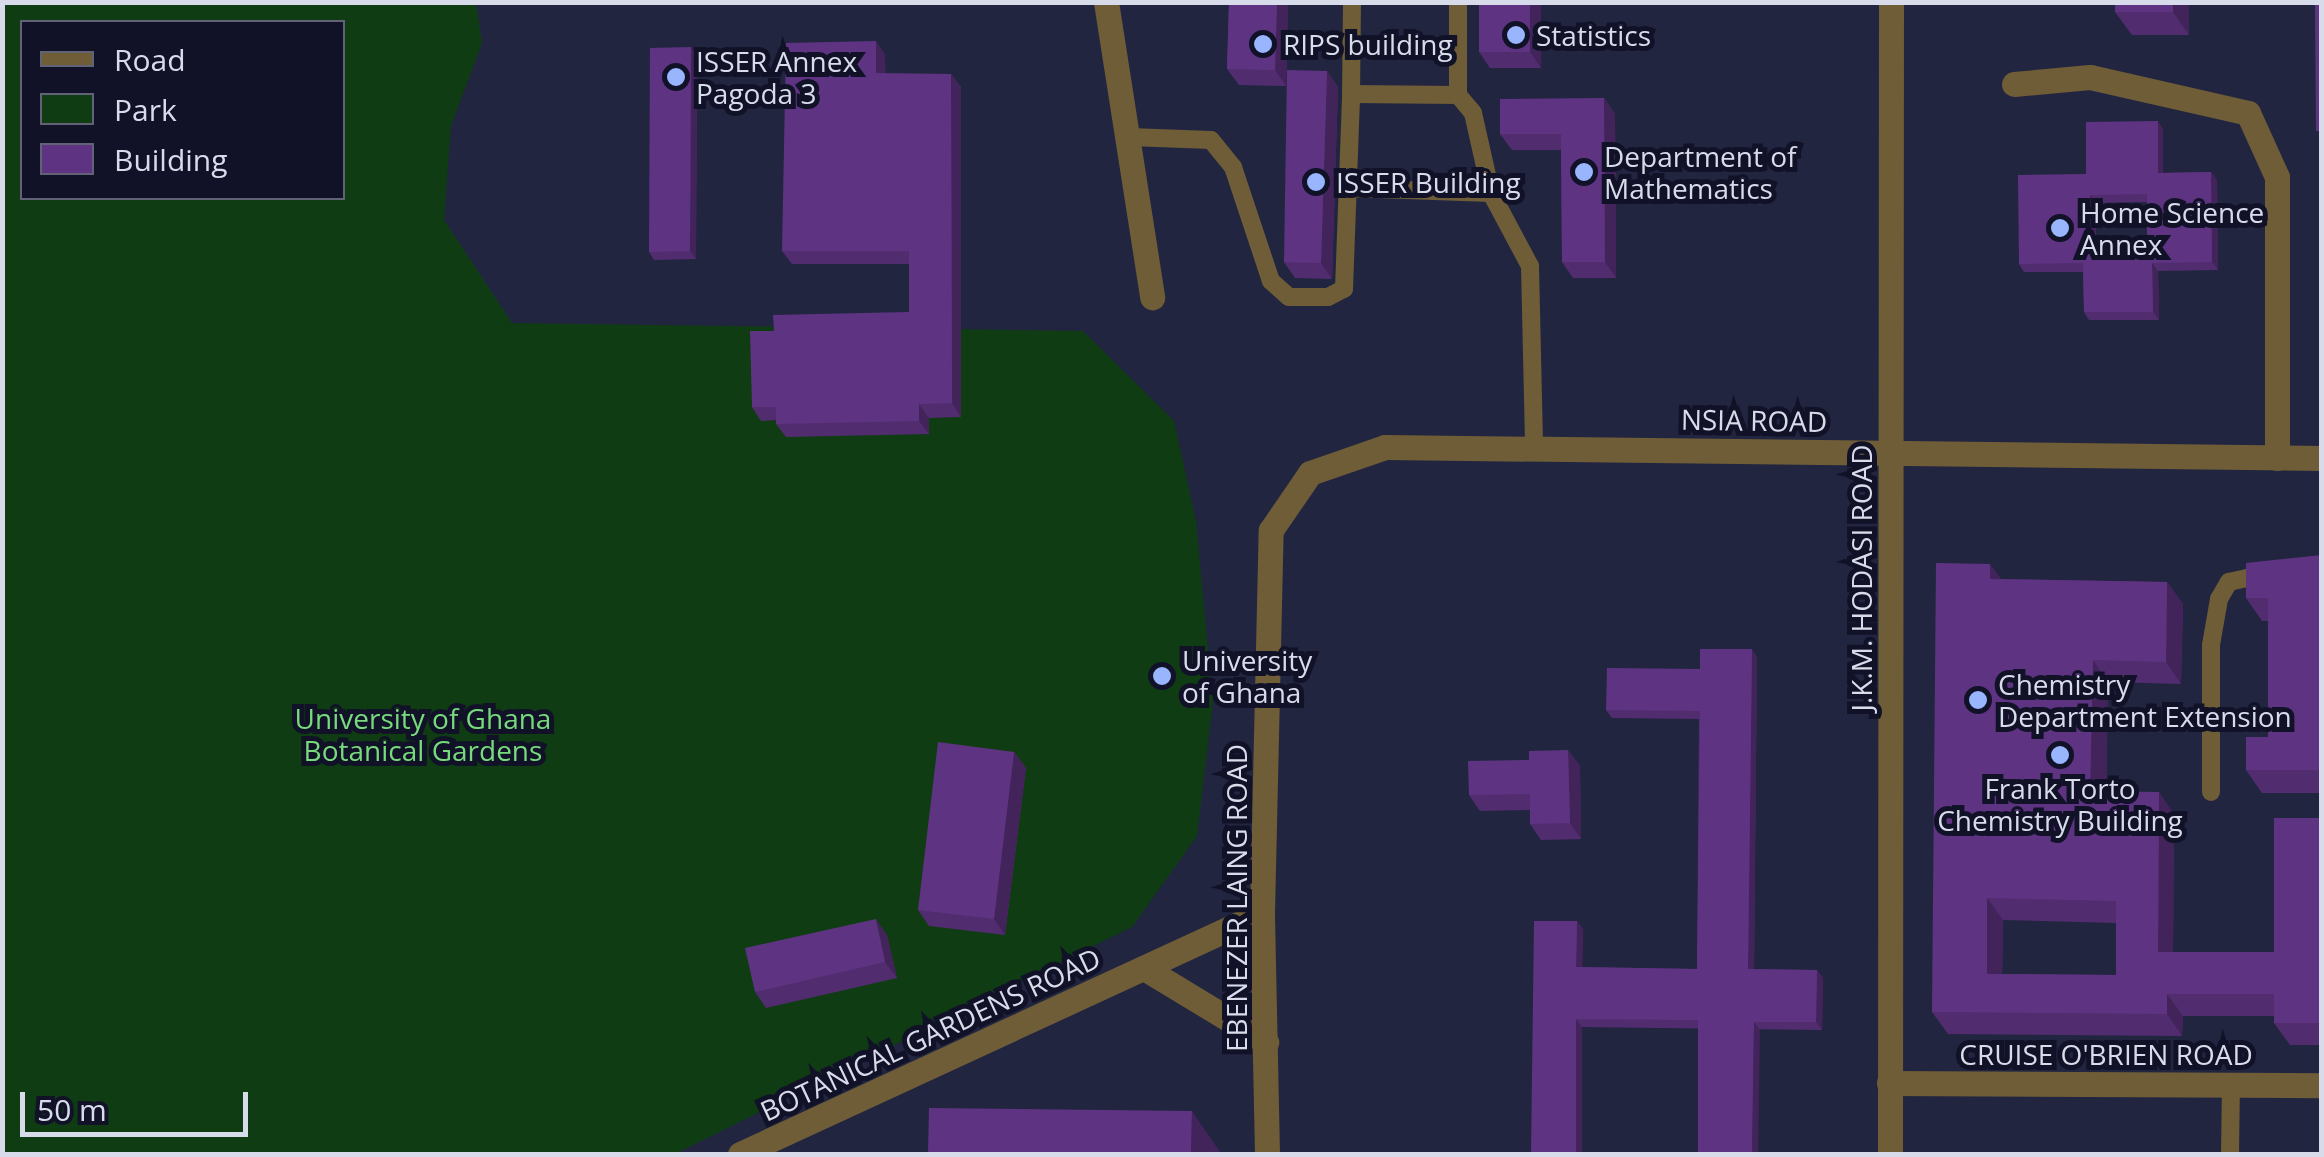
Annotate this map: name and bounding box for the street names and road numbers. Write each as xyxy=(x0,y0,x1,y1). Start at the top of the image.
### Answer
street label: NSIA ROAD xyxy=(1681,402,1827,438)
street label: J.K.M. HODASI ROAD xyxy=(1844,444,1878,712)
street label: EBENEZER LAING ROAD xyxy=(1219,744,1253,1052)
street label: BOTANICAL GARDENS ROAD xyxy=(755,940,1105,1128)
street label: CRUISE O'BRIEN ROAD xyxy=(1959,1037,2253,1071)

